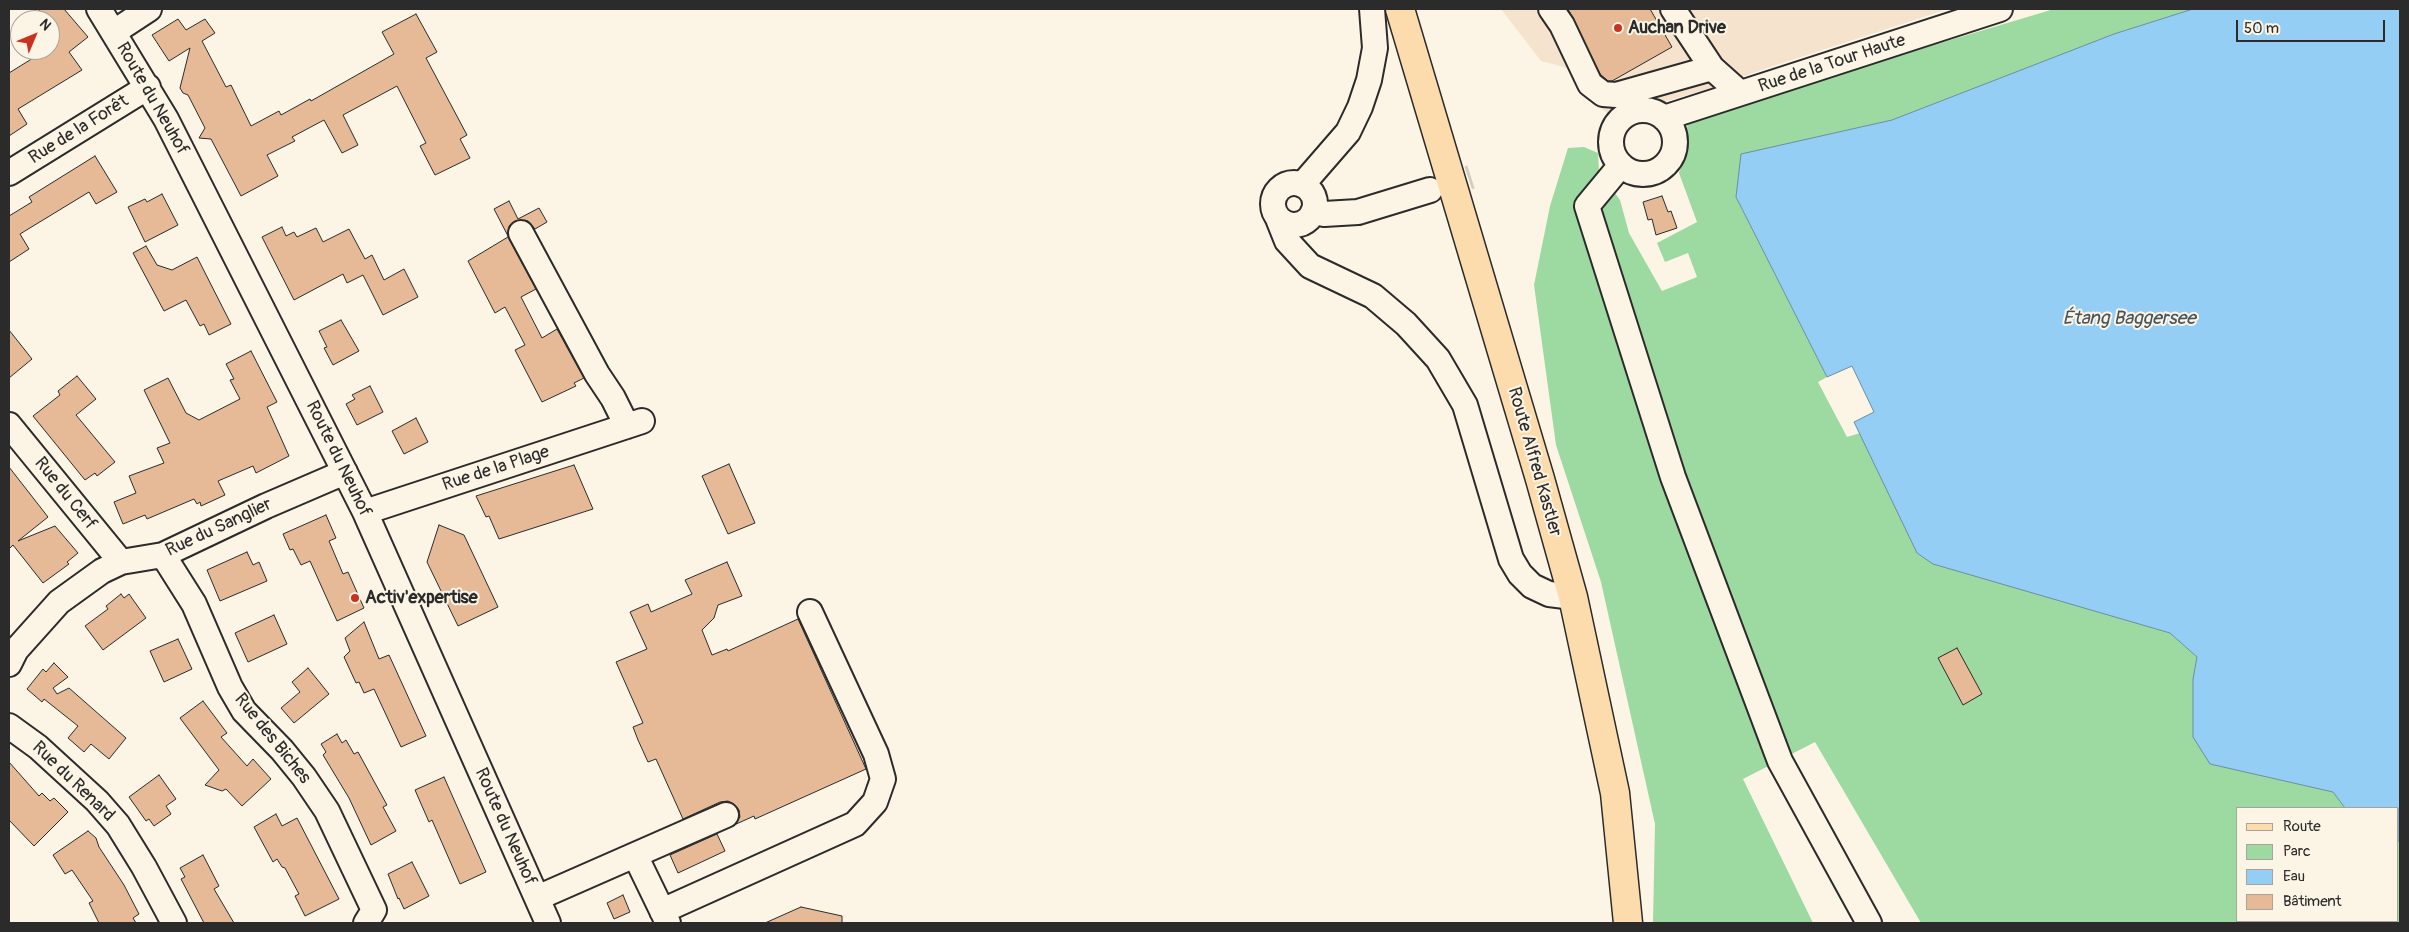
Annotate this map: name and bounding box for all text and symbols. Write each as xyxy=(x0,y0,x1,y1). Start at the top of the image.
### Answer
north arrow xyxy=(10,10,60,60)
scale bar xyxy=(2239,10,2388,42)
text: N xyxy=(36,15,55,34)
place label: Auchan Drive xyxy=(1628,17,1726,39)
text: 50 m xyxy=(2244,19,2279,38)
marker: Auchan Drive xyxy=(1612,22,1624,34)
street label: Rue de la Tour Haute xyxy=(1756,30,1908,98)
street label: Route du Neuhof xyxy=(111,39,193,159)
street label: Rue de la Forêt xyxy=(25,91,133,169)
water label: Étang Baggersee xyxy=(2062,308,2196,330)
street label: Route Alfred Kastler xyxy=(1502,385,1566,539)
street label: Route du Neuhof xyxy=(301,397,375,521)
street label: Rue de la Plage xyxy=(440,442,552,496)
street label: Rue du Cerf xyxy=(29,453,101,535)
street label: Rue du Sanglier xyxy=(163,494,275,562)
place label: Activ'expertise xyxy=(365,587,478,609)
marker: Activ'expertise xyxy=(349,592,361,604)
street label: Rue des Biches xyxy=(229,689,315,789)
street label: Rue du Renard xyxy=(27,737,119,827)
street label: Route du Neuhof xyxy=(469,765,541,889)
legend xyxy=(2236,807,2399,922)
text: Route xyxy=(2283,817,2321,836)
text: Parc xyxy=(2283,842,2311,861)
text: Eau xyxy=(2283,867,2305,886)
text: Bâtiment xyxy=(2283,892,2342,911)

